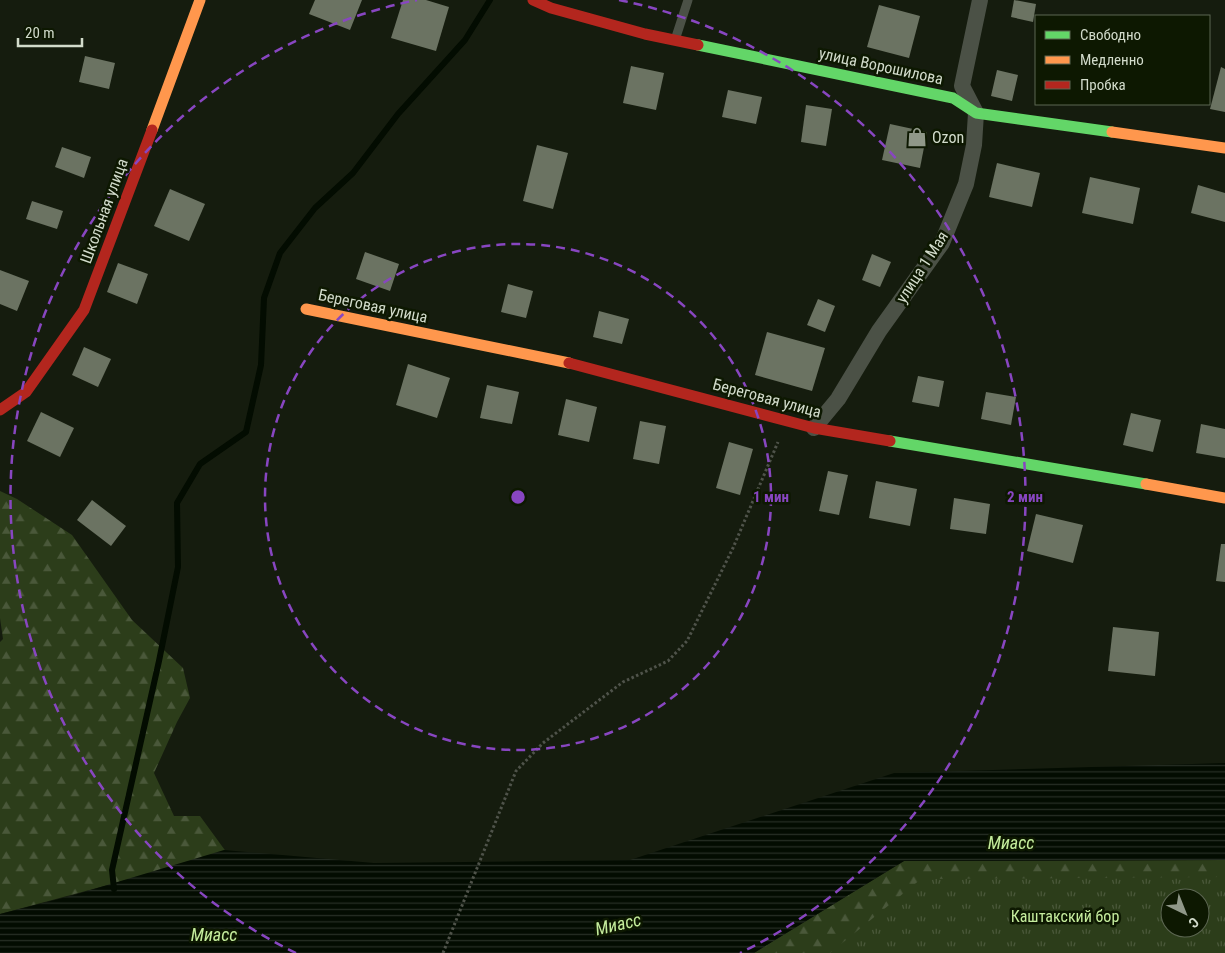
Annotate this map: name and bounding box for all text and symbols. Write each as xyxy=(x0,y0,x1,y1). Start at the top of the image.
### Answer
scale bar xyxy=(18,15,81,47)
legend xyxy=(1035,15,1210,105)
text: 20 m xyxy=(25,24,55,42)
text: Свободно xyxy=(1080,26,1141,44)
street label: улица Ворошилова xyxy=(817,44,945,88)
text: Медленно xyxy=(1080,51,1144,69)
text: Пробка xyxy=(1080,76,1126,94)
shop icon: Ozon xyxy=(906,126,928,148)
place label: Ozon xyxy=(932,128,964,147)
street label: Школьная улица xyxy=(76,156,132,266)
street label: улица 1 Мая xyxy=(892,228,952,306)
street label: Береговая улица xyxy=(317,285,429,327)
street label: Береговая улица xyxy=(711,374,823,422)
centre of rings xyxy=(509,488,527,506)
text: 1 мин xyxy=(753,488,789,506)
text: 2 мин xyxy=(1007,488,1043,506)
water label: Миасс xyxy=(988,832,1034,853)
north arrow xyxy=(1160,888,1210,938)
park label: Каштакский бор xyxy=(1011,907,1119,926)
water label: Миасс xyxy=(593,909,643,939)
text: С xyxy=(1185,914,1202,931)
water label: Миасс xyxy=(191,924,237,945)

